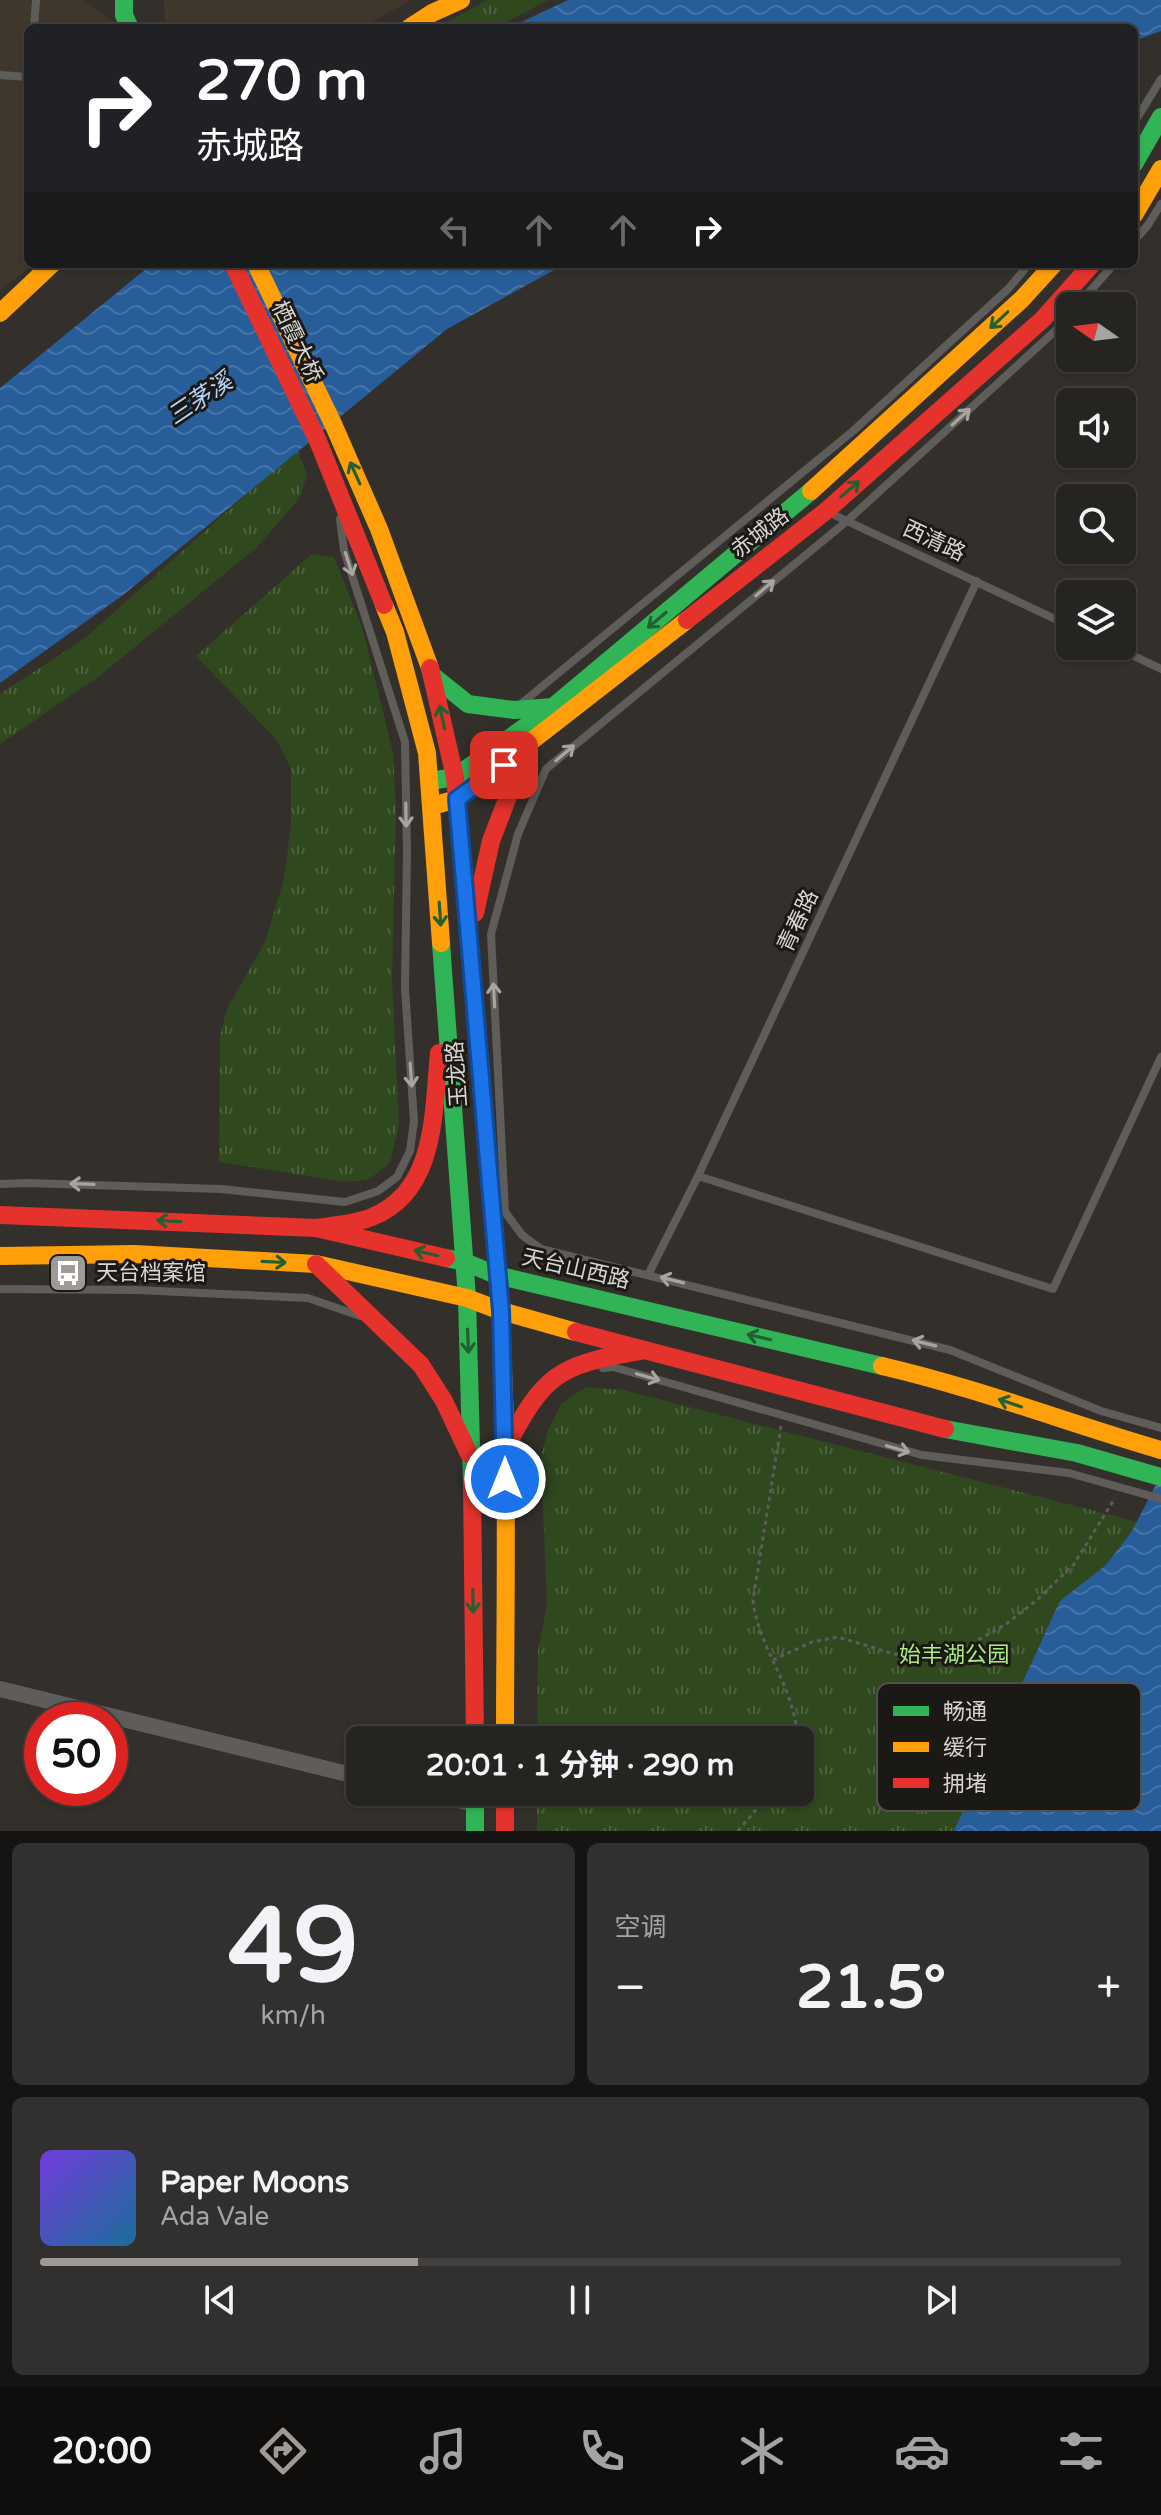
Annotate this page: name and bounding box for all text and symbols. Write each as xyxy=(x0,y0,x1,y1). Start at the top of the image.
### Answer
text: 270 m xyxy=(196,48,367,115)
icon: right xyxy=(64,56,168,160)
text: 赤城路 xyxy=(196,125,304,168)
icon: left xyxy=(433,208,477,252)
icon: ahead xyxy=(517,208,561,252)
icon: ahead xyxy=(601,208,645,252)
icon: right xyxy=(685,208,729,252)
north arrow xyxy=(1056,292,1136,372)
map controls xyxy=(1056,292,1136,660)
street label: 栖霞大桥 xyxy=(266,297,328,387)
one-way arrow xyxy=(990,310,1010,328)
water label: 三茅溪 xyxy=(162,365,240,431)
button: sound xyxy=(1056,388,1136,468)
one-way arrow xyxy=(951,407,971,426)
one-way arrow xyxy=(346,461,361,486)
one-way arrow xyxy=(840,480,860,498)
button: search xyxy=(1056,484,1136,564)
street label: 赤城路 xyxy=(726,502,794,564)
street label: 西清路 xyxy=(899,515,969,567)
one-way arrow xyxy=(342,551,357,576)
one-way arrow xyxy=(755,579,775,597)
button: layers xyxy=(1056,580,1136,660)
one-way arrow xyxy=(647,611,668,629)
one-way arrow xyxy=(434,705,449,731)
pin xyxy=(470,731,538,799)
icon: arrive xyxy=(482,743,526,787)
one-way arrow xyxy=(554,744,575,762)
one-way arrow xyxy=(398,801,414,828)
street label: 青春路 xyxy=(772,886,824,956)
one-way arrow xyxy=(433,900,448,927)
one-way arrow xyxy=(486,982,501,1009)
street label: 玉龙路 xyxy=(442,1040,472,1108)
one-way arrow xyxy=(404,1061,419,1088)
one-way arrow xyxy=(69,1177,96,1192)
one-way arrow xyxy=(156,1214,183,1229)
street label: 天台山西路 xyxy=(519,1244,633,1294)
one-way arrow xyxy=(413,1245,439,1260)
bus stop icon: 天台档案馆 xyxy=(47,1252,89,1294)
one-way arrow xyxy=(260,1254,287,1269)
place label: 天台档案馆 xyxy=(96,1260,206,1286)
one-way arrow xyxy=(659,1272,685,1287)
one-way arrow xyxy=(461,1327,476,1354)
one-way arrow xyxy=(747,1328,772,1343)
one-way arrow xyxy=(912,1335,937,1350)
one-way arrow xyxy=(634,1370,660,1385)
one-way arrow xyxy=(998,1394,1023,1409)
position arrow xyxy=(463,1437,547,1521)
one-way arrow xyxy=(884,1442,910,1457)
one-way arrow xyxy=(466,1587,481,1614)
park label: 始丰湖公园 xyxy=(899,1642,1009,1668)
legend xyxy=(877,1683,1141,1811)
text: 畅通 xyxy=(943,1699,987,1725)
speed limit sign: 50 xyxy=(24,1702,128,1806)
text: 缓行 xyxy=(943,1735,987,1761)
text: 20:01 · 1 分钟 · 290 m xyxy=(426,1747,734,1784)
text: 拥堵 xyxy=(943,1771,987,1797)
text: 49 xyxy=(228,1885,359,2010)
text: 空调 xyxy=(615,1912,667,1943)
text: 21.5° xyxy=(796,1952,946,2024)
text: − xyxy=(615,1962,646,2015)
text: + xyxy=(1096,1962,1121,2015)
text: km/h xyxy=(261,2000,326,2031)
text: Paper Moons xyxy=(160,2164,349,2201)
text: Ada Vale xyxy=(160,2201,269,2232)
icon: previous xyxy=(198,2278,242,2322)
icon: pause xyxy=(558,2278,602,2322)
icon: next xyxy=(919,2278,963,2322)
icon: directions xyxy=(255,2423,311,2479)
icon: music xyxy=(415,2423,471,2479)
icon: phone xyxy=(574,2423,630,2479)
icon: climate xyxy=(734,2423,790,2479)
icon: car xyxy=(894,2423,950,2479)
icon: filters xyxy=(1053,2423,1109,2479)
text: 20:00 xyxy=(52,2430,152,2473)

